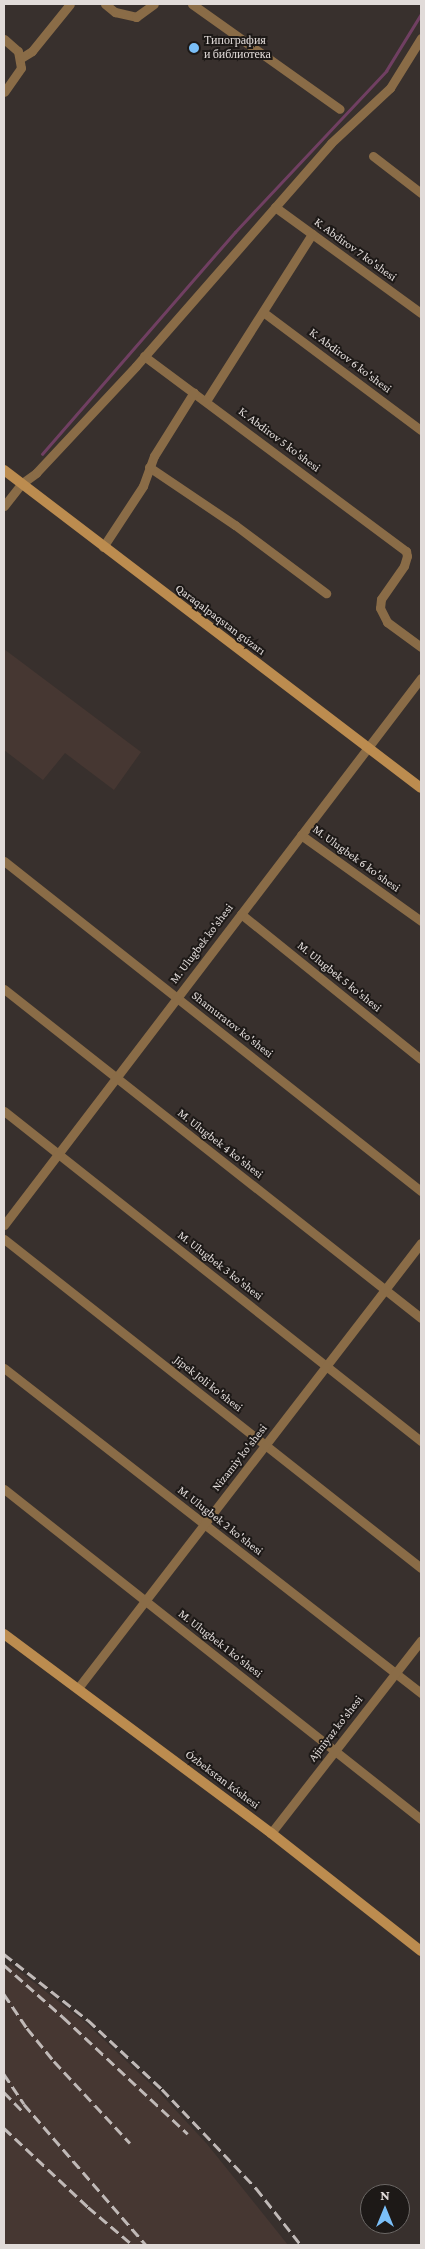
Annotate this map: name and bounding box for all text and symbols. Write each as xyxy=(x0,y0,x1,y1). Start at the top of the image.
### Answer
place label: Типография и библиотека xyxy=(204,34,271,62)
marker: Типография и библиотека xyxy=(188,42,200,54)
street label: K. Abdirov 7 ko'shesi xyxy=(311,215,399,285)
street label: K. Abdirov 6 ko'shesi xyxy=(306,325,394,397)
street label: K. Abdirov 5 ko'shesi xyxy=(235,405,323,475)
street label: Qaraqalpaqstan gúzarı xyxy=(172,581,268,659)
street label: M. Ulugbek 6 ko'shesi xyxy=(310,822,402,896)
street label: M. Ulugbek ko'shesi xyxy=(167,901,237,987)
street label: M. Ulugbek 5 ko'shesi xyxy=(294,939,384,1015)
street label: Shamuratov ko'shesi xyxy=(188,989,276,1061)
street label: M. Ulugbek 4 ko'shesi xyxy=(174,1106,266,1182)
street label: M. Ulugbek 3 ko'shesi xyxy=(175,1228,265,1304)
street label: Jipek Joli ko'shesi xyxy=(171,1353,245,1415)
street label: Nizamiy ko'shesi xyxy=(209,1422,271,1494)
street label: M. Ulugbek 2 ko'shesi xyxy=(175,1483,265,1559)
street label: M. Ulugbek 1 ko'shesi xyxy=(175,1607,265,1681)
street label: Ajiniyaz ko'shesi xyxy=(306,1693,366,1765)
street label: Ózbekstan kóshesi xyxy=(182,1747,262,1813)
north arrow xyxy=(360,2184,410,2234)
text: N xyxy=(380,2187,390,2203)

